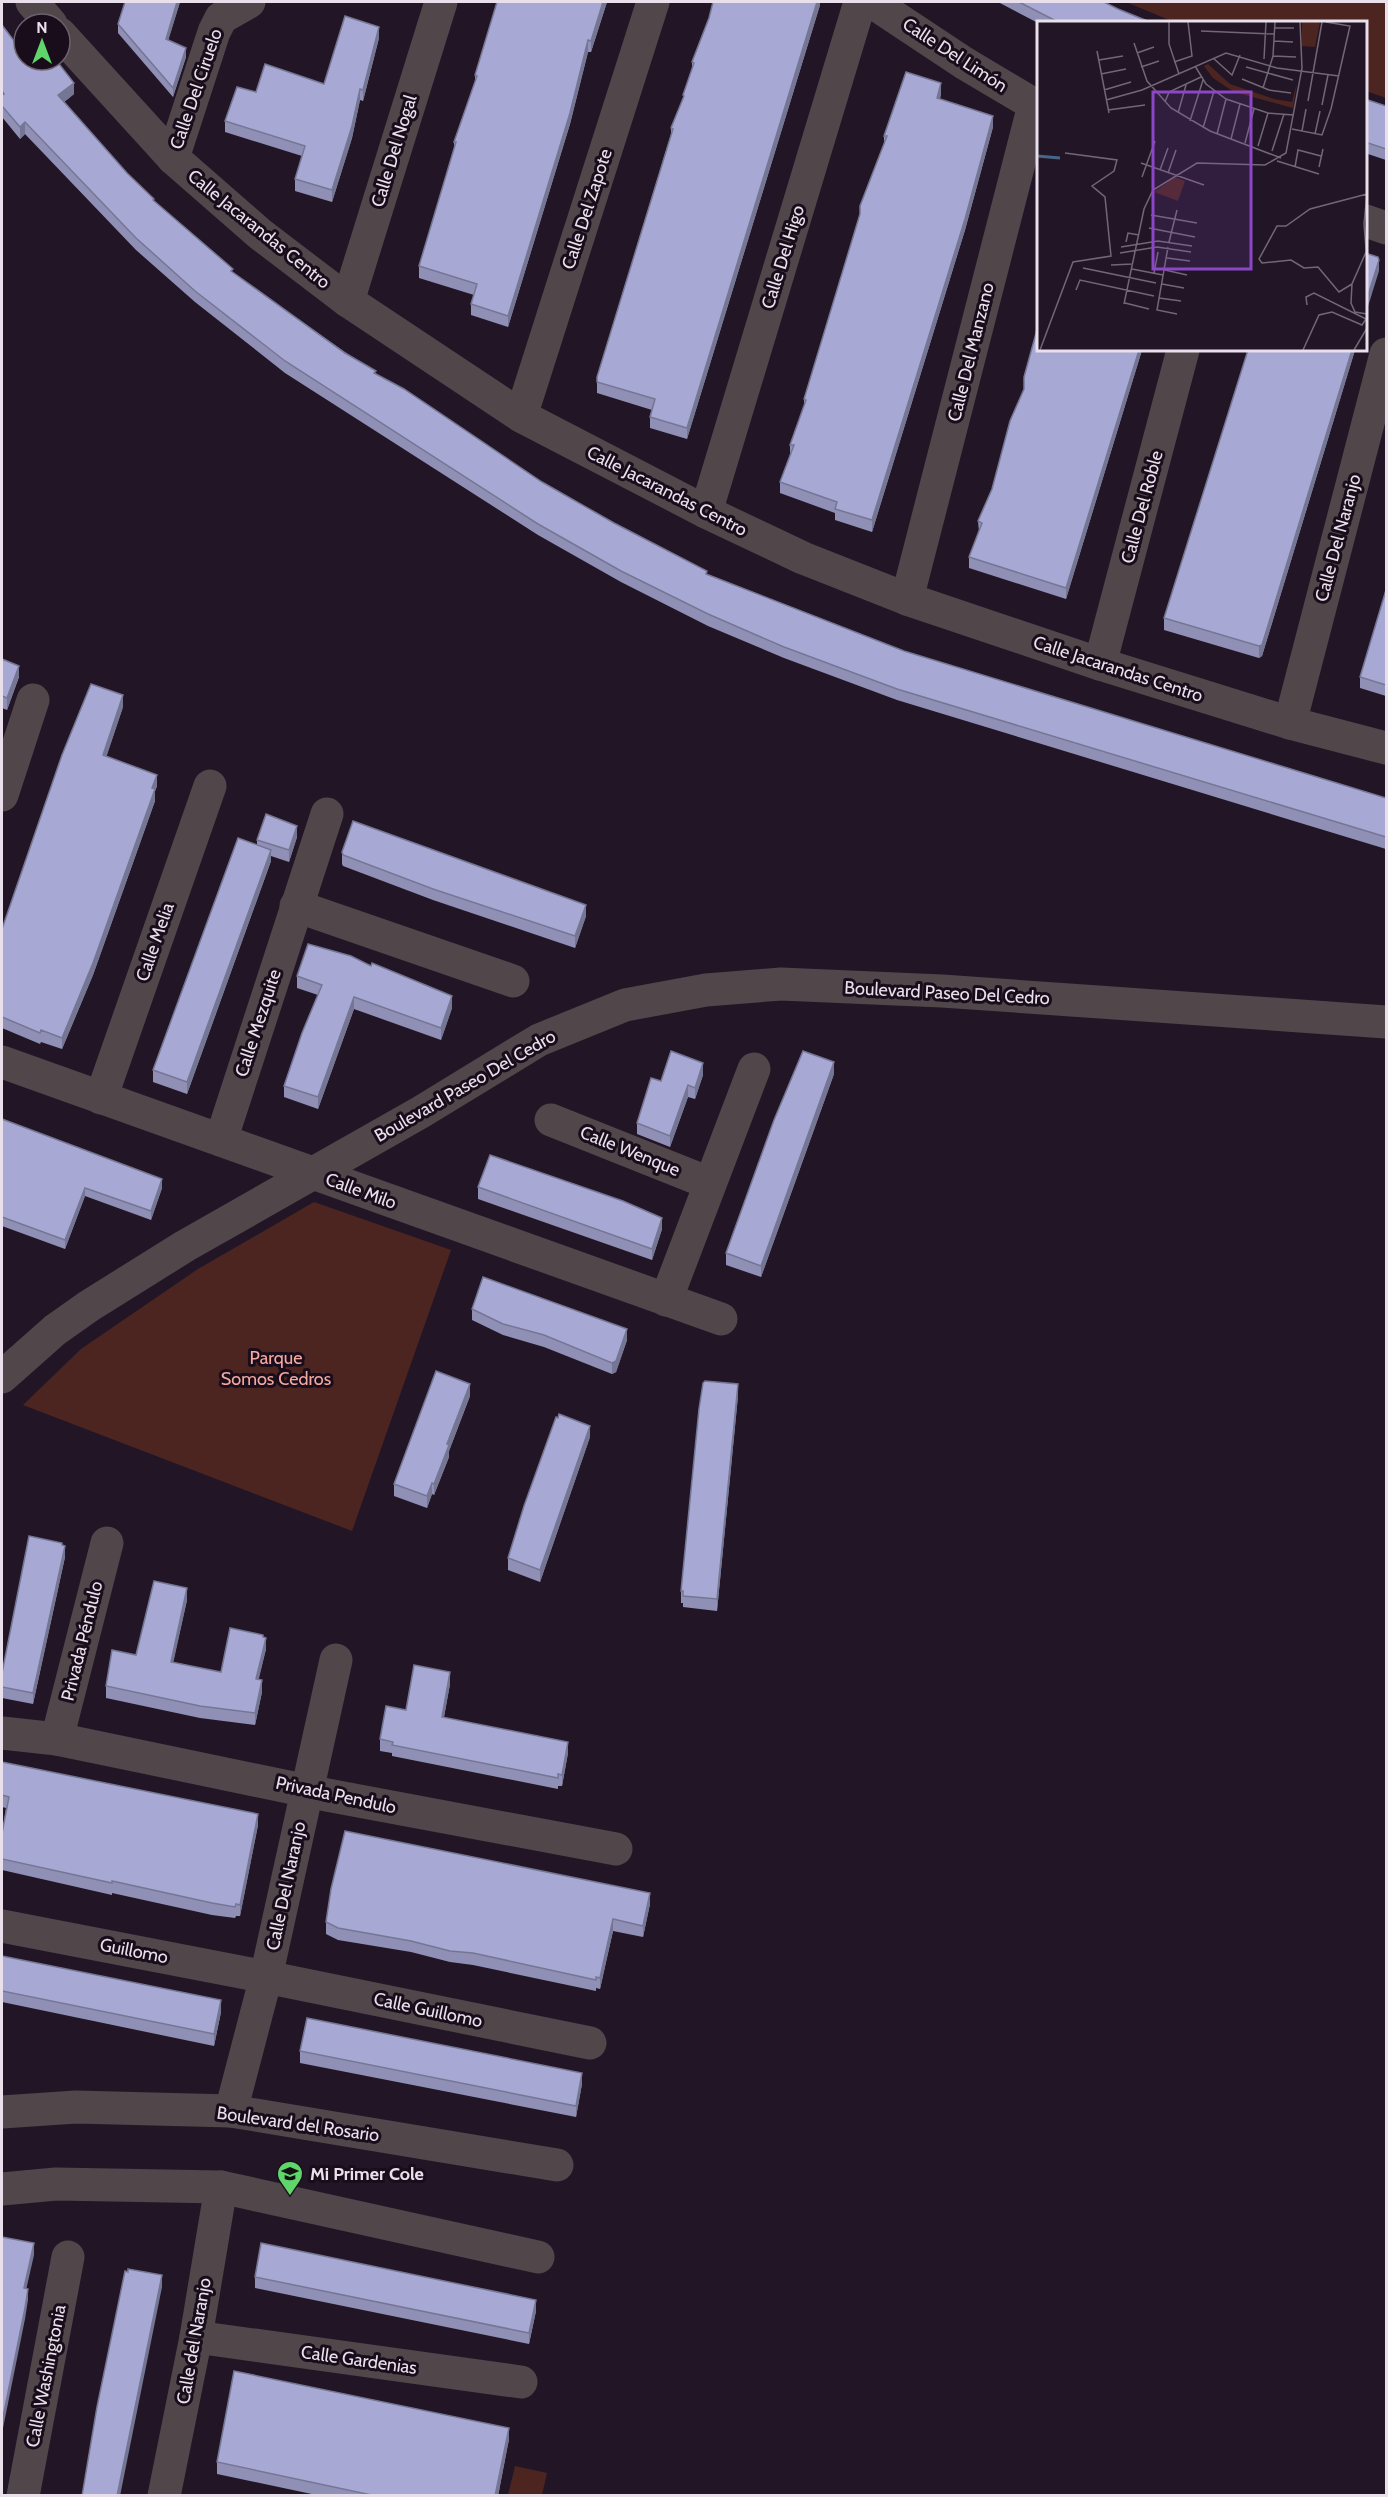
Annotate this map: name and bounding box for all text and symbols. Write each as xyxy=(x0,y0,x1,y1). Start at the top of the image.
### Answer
north arrow xyxy=(12,12,72,72)
street label: Calle Del Limón xyxy=(898,13,1012,97)
text: N xyxy=(36,18,48,37)
inset map xyxy=(1037,21,1367,351)
street label: Calle Del Ciruelo xyxy=(165,26,227,152)
street label: Calle Del Nogal xyxy=(367,92,422,210)
street label: Calle Del Zapote xyxy=(557,146,617,272)
street label: Calle Jacarandas Centro xyxy=(183,165,335,293)
street label: Calle Del Higo xyxy=(757,202,809,311)
street label: Calle Del Manzano xyxy=(943,280,999,424)
street label: Calle Jacarandas Centro xyxy=(583,441,751,541)
street label: Calle Del Roble xyxy=(1116,448,1168,566)
street label: Calle Del Naranjo xyxy=(1310,472,1366,604)
street label: Calle Jacarandas Centro xyxy=(1030,631,1206,707)
street label: Calle Melia xyxy=(131,899,179,984)
street label: Calle Mezquite xyxy=(230,966,286,1080)
street label: Boulevard Paseo Del Cedro xyxy=(844,977,1050,1009)
street label: Boulevard Paseo Del Cedro xyxy=(371,1025,560,1147)
street label: Calle Wenque xyxy=(577,1121,683,1181)
street label: Calle Milo xyxy=(323,1168,399,1214)
park label: Parque Somos Cedros xyxy=(221,1347,331,1390)
street label: Privada Péndulo xyxy=(57,1579,108,1703)
street label: Privada Pendulo xyxy=(274,1772,398,1819)
street label: Calle Del Naranjo xyxy=(262,1820,310,1952)
street label: Guillomo xyxy=(98,1934,170,1968)
street label: Calle Guillomo xyxy=(372,1988,484,2032)
street label: Boulevard del Rosario xyxy=(215,2102,381,2146)
school or university icon: Mi Primer Cole xyxy=(275,2159,305,2197)
place label: Mi Primer Cole xyxy=(310,2163,424,2185)
street label: Calle del Naranjo xyxy=(172,2276,216,2406)
street label: Calle Washingtonia xyxy=(21,2302,71,2449)
street label: Calle Gardenias xyxy=(300,2341,418,2379)

